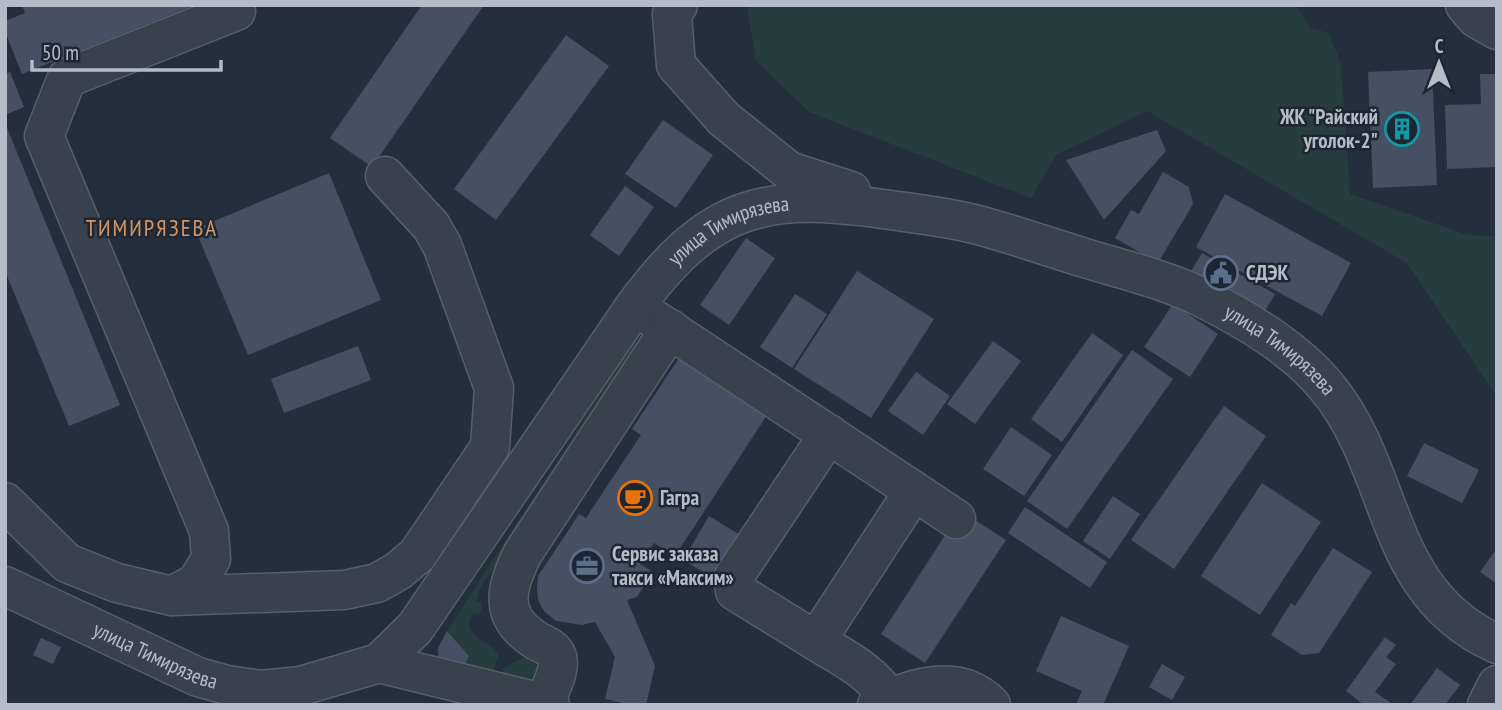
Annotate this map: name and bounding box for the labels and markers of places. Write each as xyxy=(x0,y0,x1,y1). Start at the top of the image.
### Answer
place label: ЖК "Райский уголок-2" xyxy=(1279,103,1378,154)
building icon: ЖК "Райский уголок-2" xyxy=(1383,110,1421,148)
public building icon: СДЭК xyxy=(1202,254,1240,292)
place label: СДЭК xyxy=(1246,259,1289,286)
cafe icon: Гагра xyxy=(616,479,654,517)
place label: Гагра xyxy=(660,484,699,511)
place label: Сервис заказа такси «Максим» xyxy=(612,540,734,591)
office icon: Сервис заказа такси «Максим» xyxy=(568,547,606,585)

